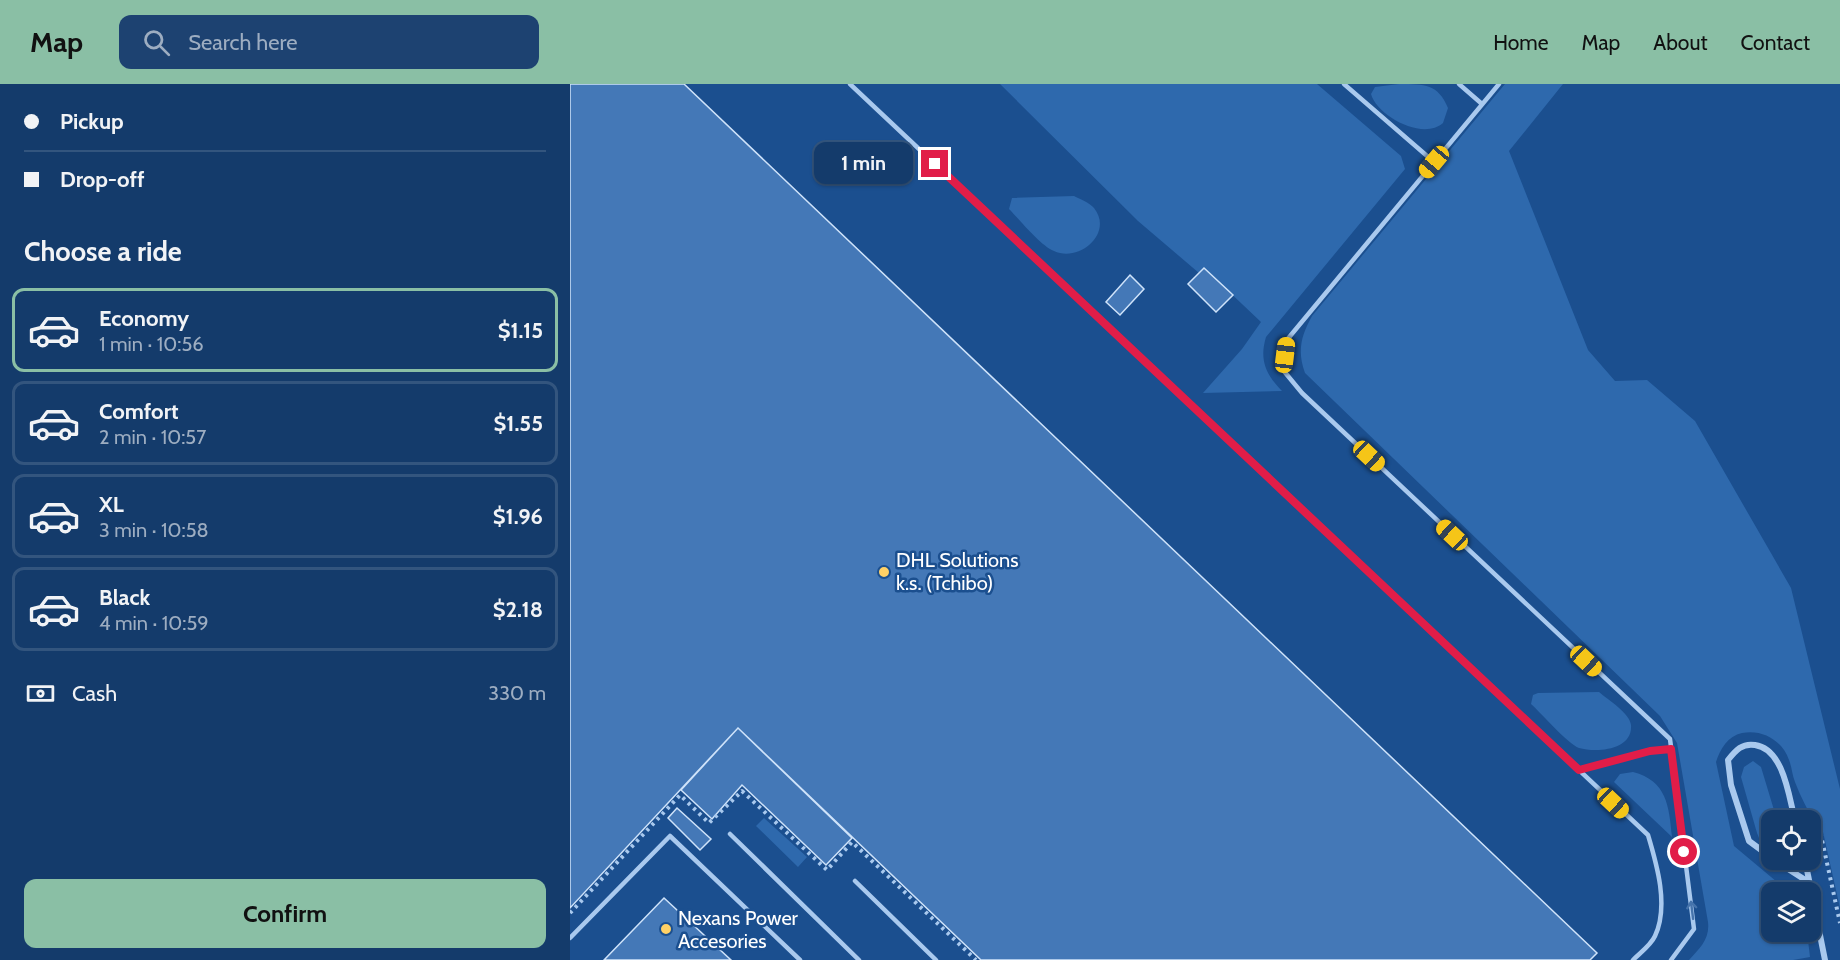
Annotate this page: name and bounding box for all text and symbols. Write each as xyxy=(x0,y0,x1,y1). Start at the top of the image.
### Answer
search box xyxy=(119,15,539,69)
text: Map xyxy=(30,25,83,59)
icon: search xyxy=(140,26,173,59)
text: Search here xyxy=(188,29,297,56)
text: Home xyxy=(1493,30,1549,55)
text: Map xyxy=(1582,30,1620,55)
text: About xyxy=(1653,30,1707,55)
text: Contact xyxy=(1740,30,1810,55)
text: Pickup xyxy=(60,108,124,135)
car xyxy=(1416,142,1452,182)
callout: 1 min xyxy=(815,143,914,185)
route end xyxy=(921,150,948,177)
text: 1 min xyxy=(841,151,886,175)
text: Drop-off xyxy=(60,166,144,193)
text: Choose a ride xyxy=(24,235,182,268)
icon: car xyxy=(27,303,81,357)
text: Economy xyxy=(99,305,189,332)
text: $1.15 xyxy=(498,317,543,344)
text: 1 min · 10:56 xyxy=(99,332,204,356)
car xyxy=(1274,336,1296,374)
icon: car xyxy=(27,396,81,450)
text: Comfort xyxy=(99,398,178,425)
text: $1.55 xyxy=(494,410,543,437)
text: 2 min · 10:57 xyxy=(99,425,206,449)
car xyxy=(1350,437,1388,475)
icon: car xyxy=(27,489,81,543)
text: XL xyxy=(99,491,124,518)
text: $1.96 xyxy=(493,503,543,530)
car xyxy=(1433,516,1471,554)
text: 3 min · 10:58 xyxy=(99,518,209,542)
place label: DHL Solutions k.s. (Tchibo) xyxy=(896,548,1019,595)
marker: DHL Solutions k.s. (Tchibo) xyxy=(877,565,891,579)
icon: car xyxy=(27,582,81,636)
text: Black xyxy=(99,584,150,611)
text: $2.18 xyxy=(493,596,543,623)
text: 4 min · 10:59 xyxy=(99,611,209,635)
car xyxy=(1567,642,1605,680)
icon: cash xyxy=(24,677,57,710)
text: Cash xyxy=(72,680,117,707)
text: 330 m xyxy=(488,681,546,705)
car xyxy=(1594,784,1632,822)
map controls xyxy=(1761,810,1821,942)
button: locate xyxy=(1761,810,1821,870)
route start xyxy=(1670,838,1697,865)
button: Confirm xyxy=(24,879,546,948)
button: layers xyxy=(1761,882,1821,942)
one-way arrow xyxy=(1686,900,1697,920)
place label: Nexans Power Accesories xyxy=(678,906,799,953)
marker: Nexans Power Accesories xyxy=(659,922,673,936)

